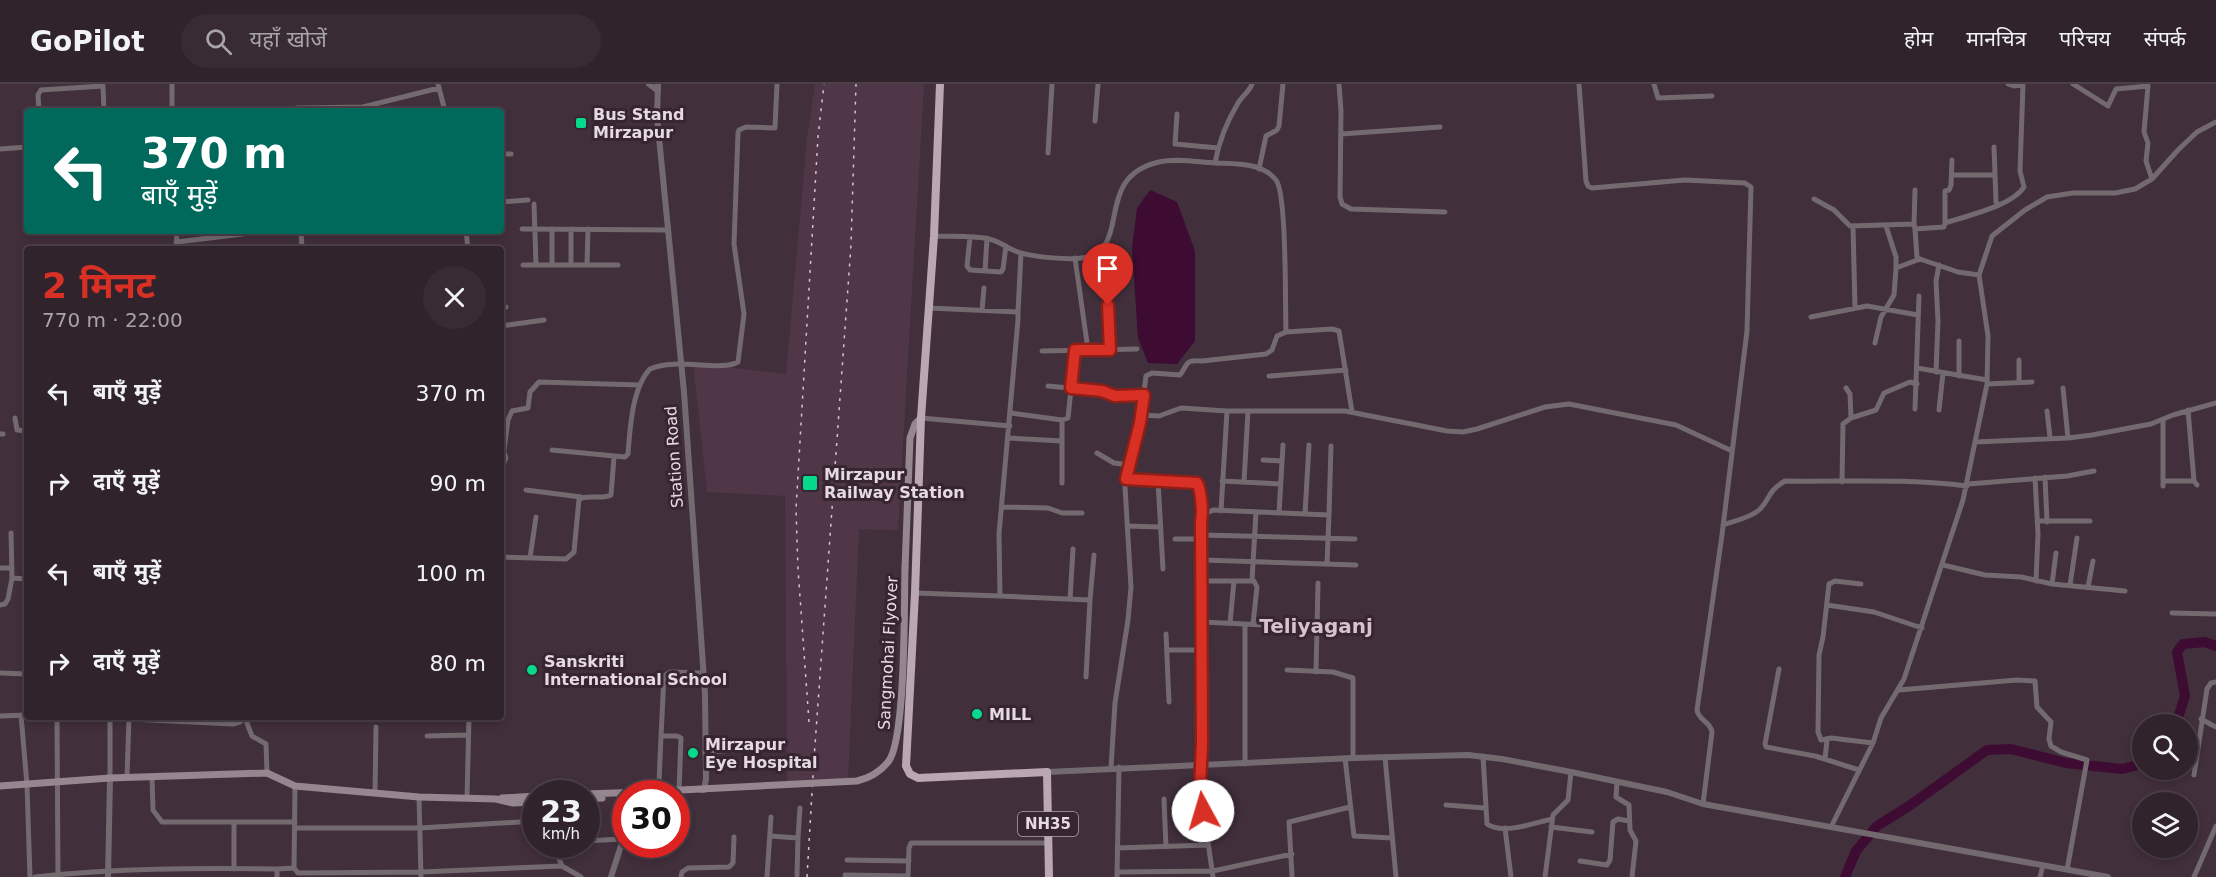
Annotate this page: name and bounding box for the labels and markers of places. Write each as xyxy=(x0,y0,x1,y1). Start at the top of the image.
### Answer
place label: Bus Stand Mirzapur xyxy=(593,105,685,142)
marker: Bus Stand Mirzapur xyxy=(574,116,588,130)
pin xyxy=(1082,243,1133,305)
place label: Mirzapur Railway Station xyxy=(824,465,965,502)
marker: Mirzapur Railway Station xyxy=(801,474,819,492)
place label: Sanskriti International School xyxy=(544,652,727,689)
marker: Sanskriti International School xyxy=(525,663,539,677)
place label: MILL xyxy=(989,705,1031,724)
marker: MILL xyxy=(970,707,984,721)
place label: Mirzapur Eye Hospital xyxy=(705,735,818,772)
marker: Mirzapur Eye Hospital xyxy=(686,746,700,760)

